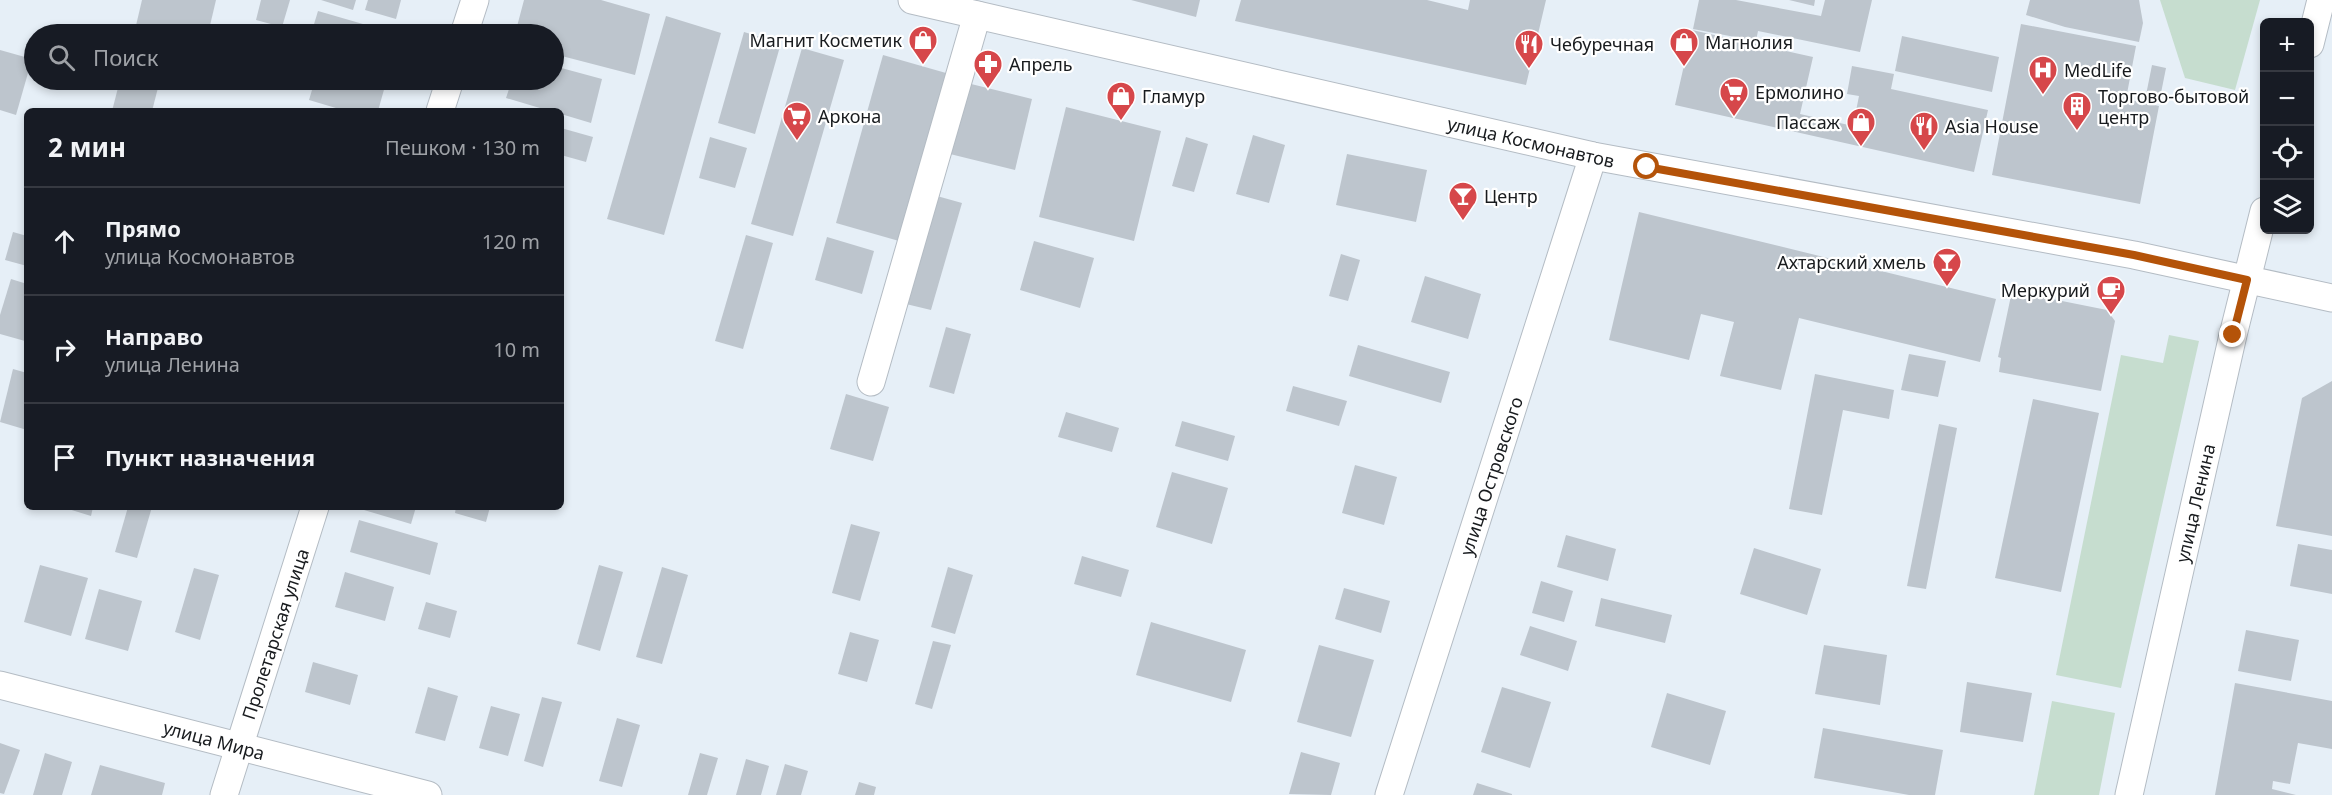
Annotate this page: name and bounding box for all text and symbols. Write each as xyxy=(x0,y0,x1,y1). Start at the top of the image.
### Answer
map controls xyxy=(2260,18,2314,234)
button: + xyxy=(2260,18,2314,72)
search box xyxy=(24,24,564,90)
shop icon: Магнит Косметик xyxy=(907,24,939,66)
shop icon: Магнолия xyxy=(1668,26,1700,68)
place label: Магнит Косметик xyxy=(749,28,902,52)
restaurant icon: Чебуречная xyxy=(1513,28,1545,70)
place label: Магнолия xyxy=(1705,30,1793,54)
place label: Чебуречная xyxy=(1550,32,1654,56)
icon: search xyxy=(45,41,78,74)
text: Поиск xyxy=(93,42,158,72)
pharmacy icon: Апрель xyxy=(972,48,1004,90)
place label: Апрель xyxy=(1009,52,1073,76)
hospital icon: MedLife xyxy=(2027,54,2059,96)
place label: MedLife xyxy=(2064,58,2132,82)
button: − xyxy=(2260,72,2314,126)
supermarket icon: Ермолино xyxy=(1718,76,1750,118)
shop icon: Гламур xyxy=(1105,80,1137,122)
place label: Ермолино xyxy=(1755,80,1844,104)
place label: Гламур xyxy=(1142,84,1205,108)
place label: Торгово-бытовой центр xyxy=(2098,84,2249,129)
building icon: Торгово-бытовой центр xyxy=(2061,90,2093,132)
supermarket icon: Аркона xyxy=(781,100,813,142)
place label: Аркона xyxy=(818,104,881,128)
shop icon: Пассаж xyxy=(1845,106,1877,148)
place label: Пассаж xyxy=(1776,110,1840,134)
restaurant icon: Asia House xyxy=(1908,110,1940,152)
street label: улица Космонавтов xyxy=(1445,111,1617,173)
place label: Asia House xyxy=(1945,114,2039,138)
button: locate xyxy=(2260,126,2314,180)
text: 2 мин xyxy=(48,129,126,165)
text: Пешком · 130 m xyxy=(385,134,540,161)
route start xyxy=(1633,153,1659,179)
bar icon: Центр xyxy=(1447,180,1479,222)
button: layers xyxy=(2260,180,2314,234)
place label: Центр xyxy=(1484,184,1538,208)
text: Прямо xyxy=(105,213,181,243)
icon: ahead xyxy=(48,225,81,258)
text: 120 m xyxy=(482,228,540,255)
text: улица Космонавтов xyxy=(105,243,295,270)
bar icon: Ахтарский хмель xyxy=(1931,246,1963,288)
place label: Ахтарский хмель xyxy=(1777,250,1926,274)
cafe icon: Меркурий xyxy=(2095,274,2127,316)
place label: Меркурий xyxy=(2001,278,2090,302)
text: Направо xyxy=(105,321,203,351)
route end xyxy=(2219,321,2245,347)
icon: right xyxy=(48,333,81,366)
text: 10 m xyxy=(493,336,540,363)
text: улица Ленина xyxy=(105,351,240,378)
street label: улица Островского xyxy=(1454,394,1528,558)
icon: arrive xyxy=(48,441,81,474)
street label: улица Ленина xyxy=(2170,441,2220,565)
text: Пункт назначения xyxy=(105,442,315,472)
street label: Пролетарская улица xyxy=(236,545,314,723)
street label: улица Мира xyxy=(161,715,267,765)

